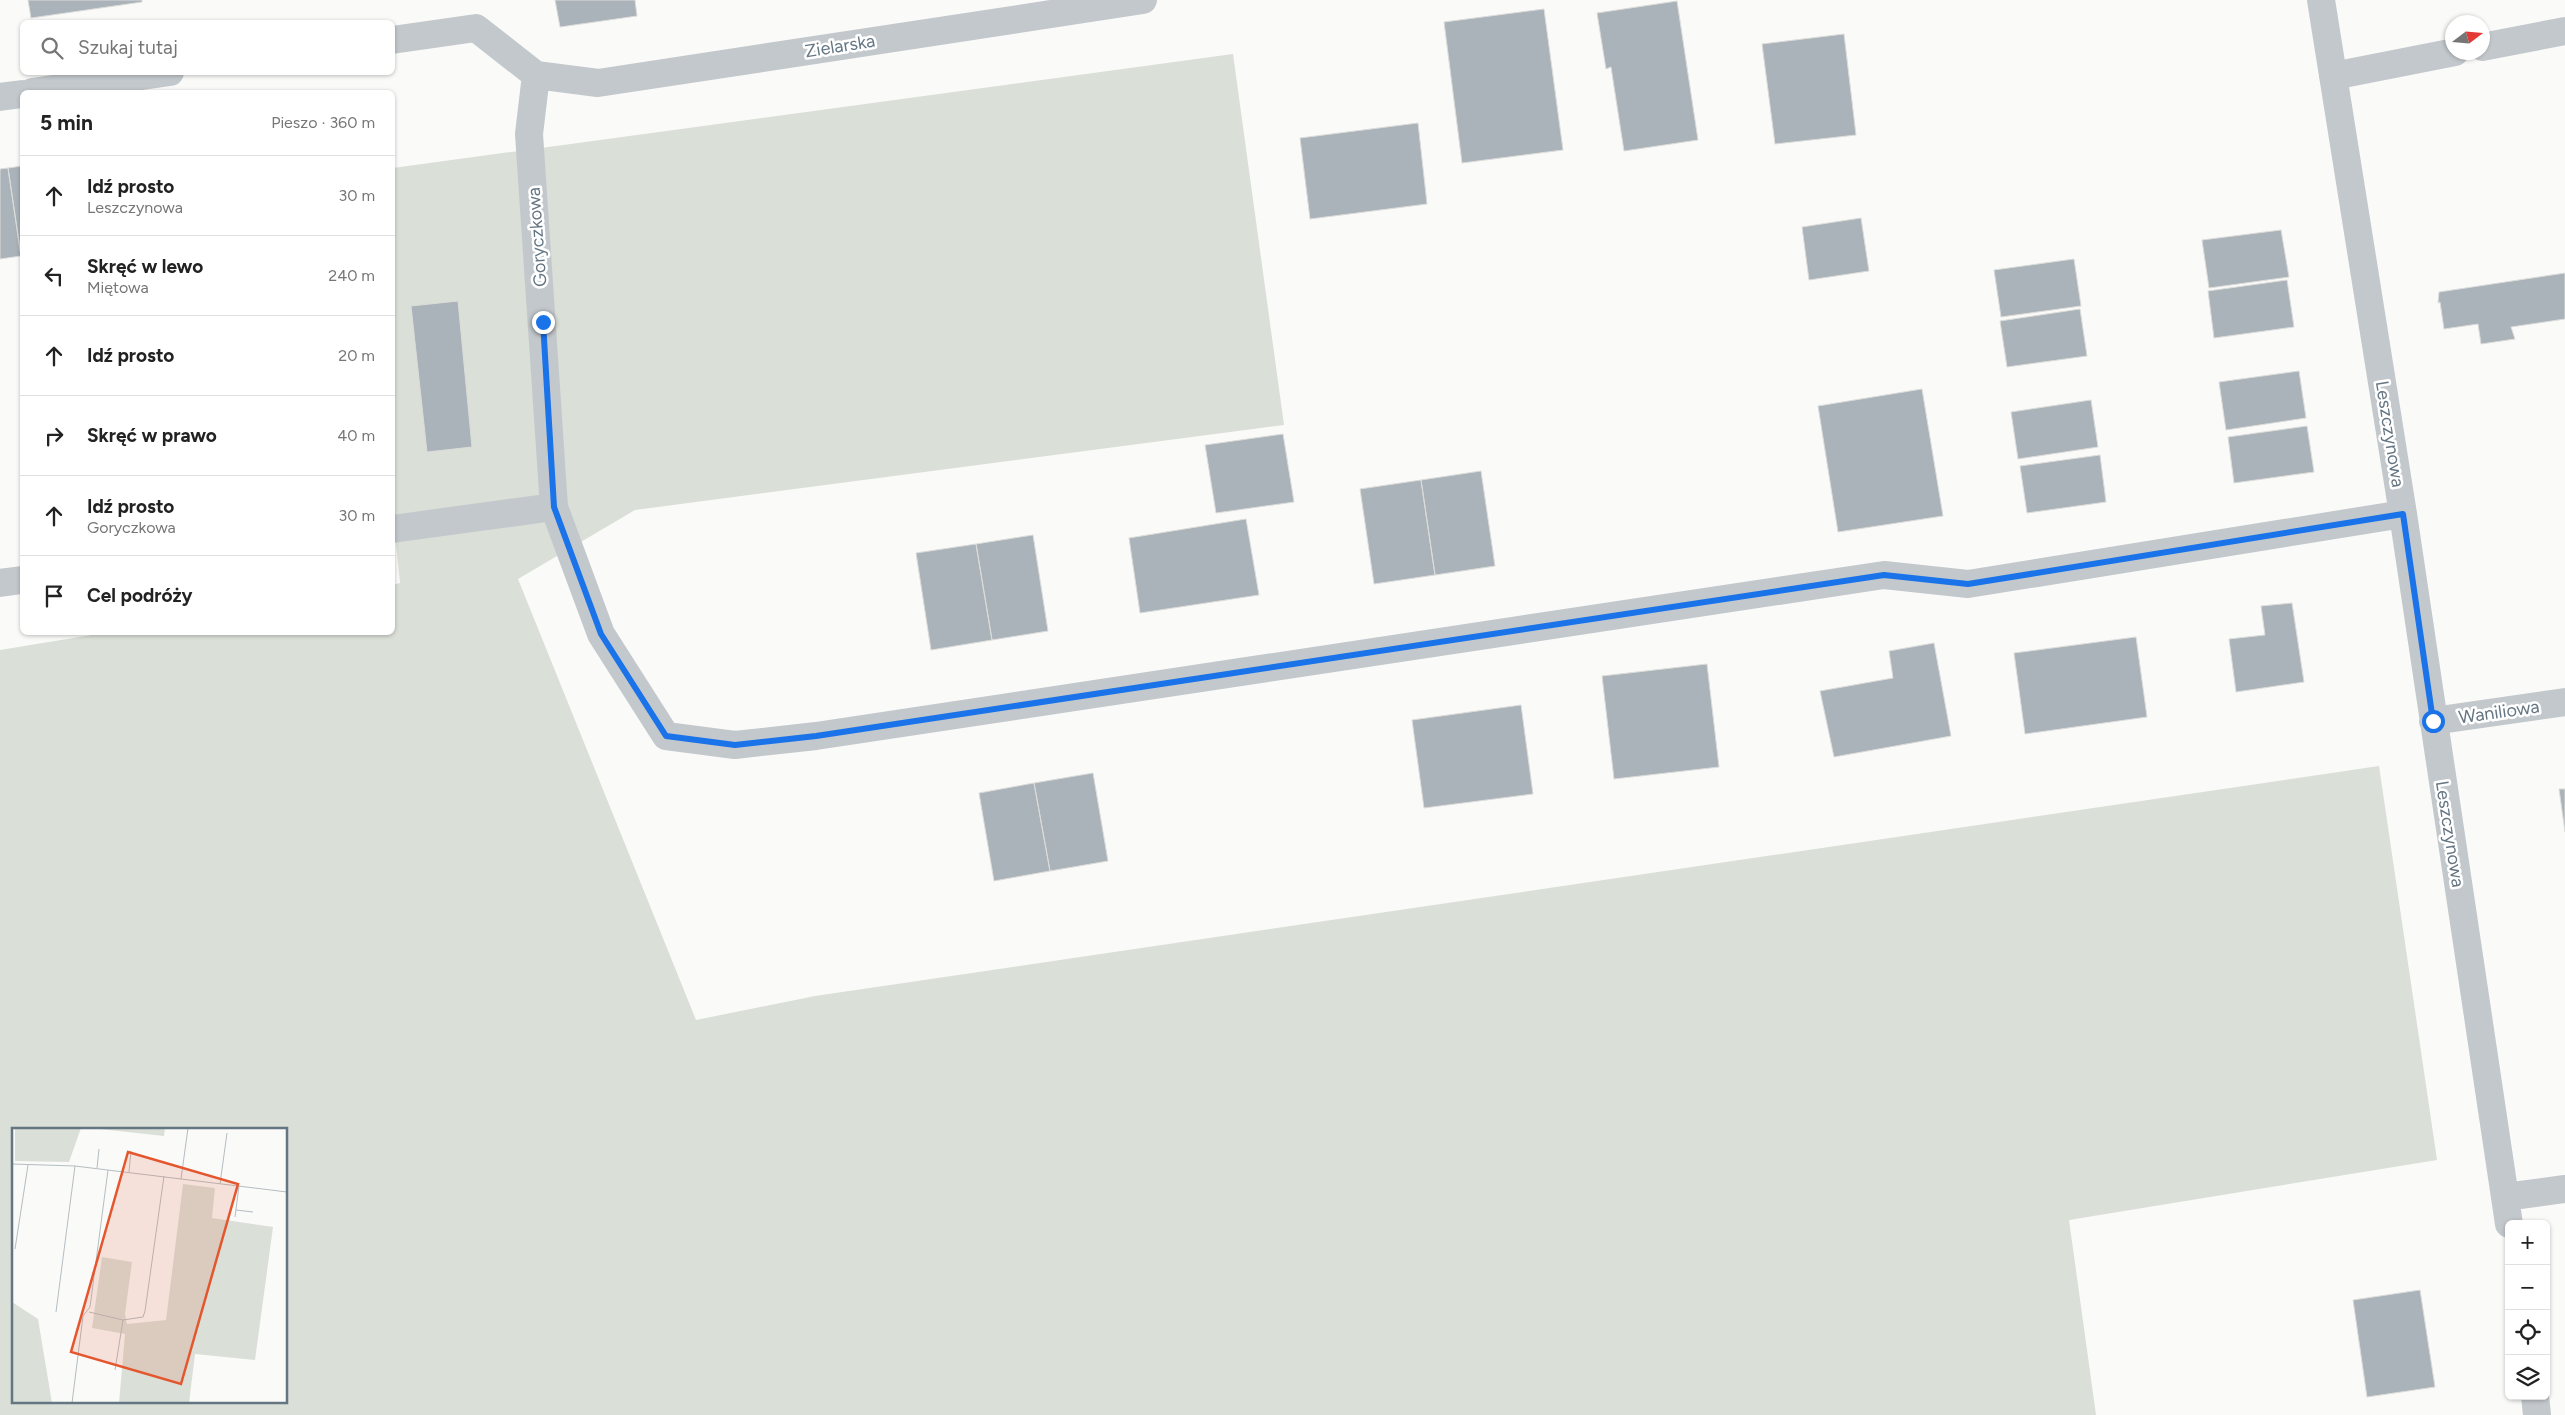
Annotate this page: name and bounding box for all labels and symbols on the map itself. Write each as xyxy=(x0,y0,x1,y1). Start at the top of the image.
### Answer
north arrow xyxy=(2445,15,2490,60)
street label: Zielarska xyxy=(803,30,877,62)
street label: Goryczkowa xyxy=(523,186,551,288)
route end xyxy=(532,311,555,334)
street label: Leszczynowa xyxy=(2371,379,2409,489)
street label: Waniliowa xyxy=(2457,695,2541,729)
route start xyxy=(2422,710,2445,733)
street label: Leszczynowa xyxy=(2431,779,2469,889)
inset map xyxy=(12,1128,288,1402)

